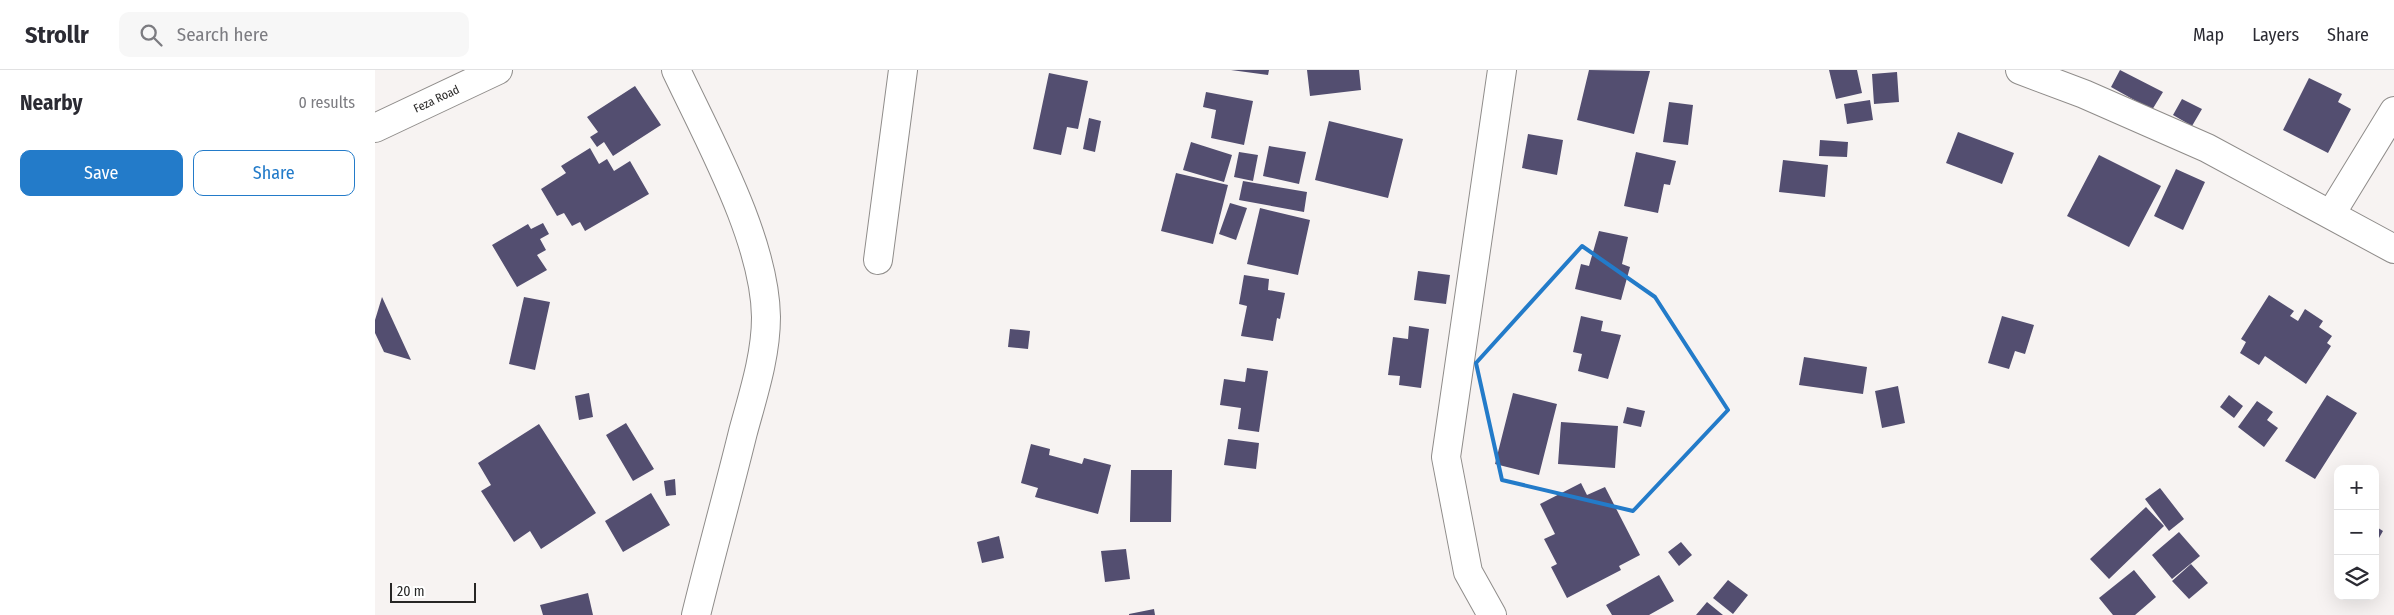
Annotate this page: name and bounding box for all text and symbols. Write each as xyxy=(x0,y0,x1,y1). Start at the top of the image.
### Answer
search box xyxy=(119,12,469,57)
text: Strollr xyxy=(25,21,89,49)
icon: search xyxy=(137,21,165,49)
text: Search here xyxy=(177,23,268,46)
text: Map xyxy=(2193,24,2224,46)
text: Layers xyxy=(2252,24,2299,46)
text: Share xyxy=(2327,24,2369,46)
street label: Feza Road xyxy=(411,82,462,116)
text: Nearby xyxy=(20,90,82,116)
text: 0 results xyxy=(298,93,355,112)
button: Save xyxy=(20,150,183,196)
button: Share xyxy=(193,150,355,196)
map controls xyxy=(2334,465,2379,600)
button: + xyxy=(2334,465,2379,510)
button: − xyxy=(2334,510,2379,555)
button: layers xyxy=(2334,555,2379,600)
scale bar xyxy=(390,580,476,603)
text: 20 m xyxy=(397,583,425,600)

